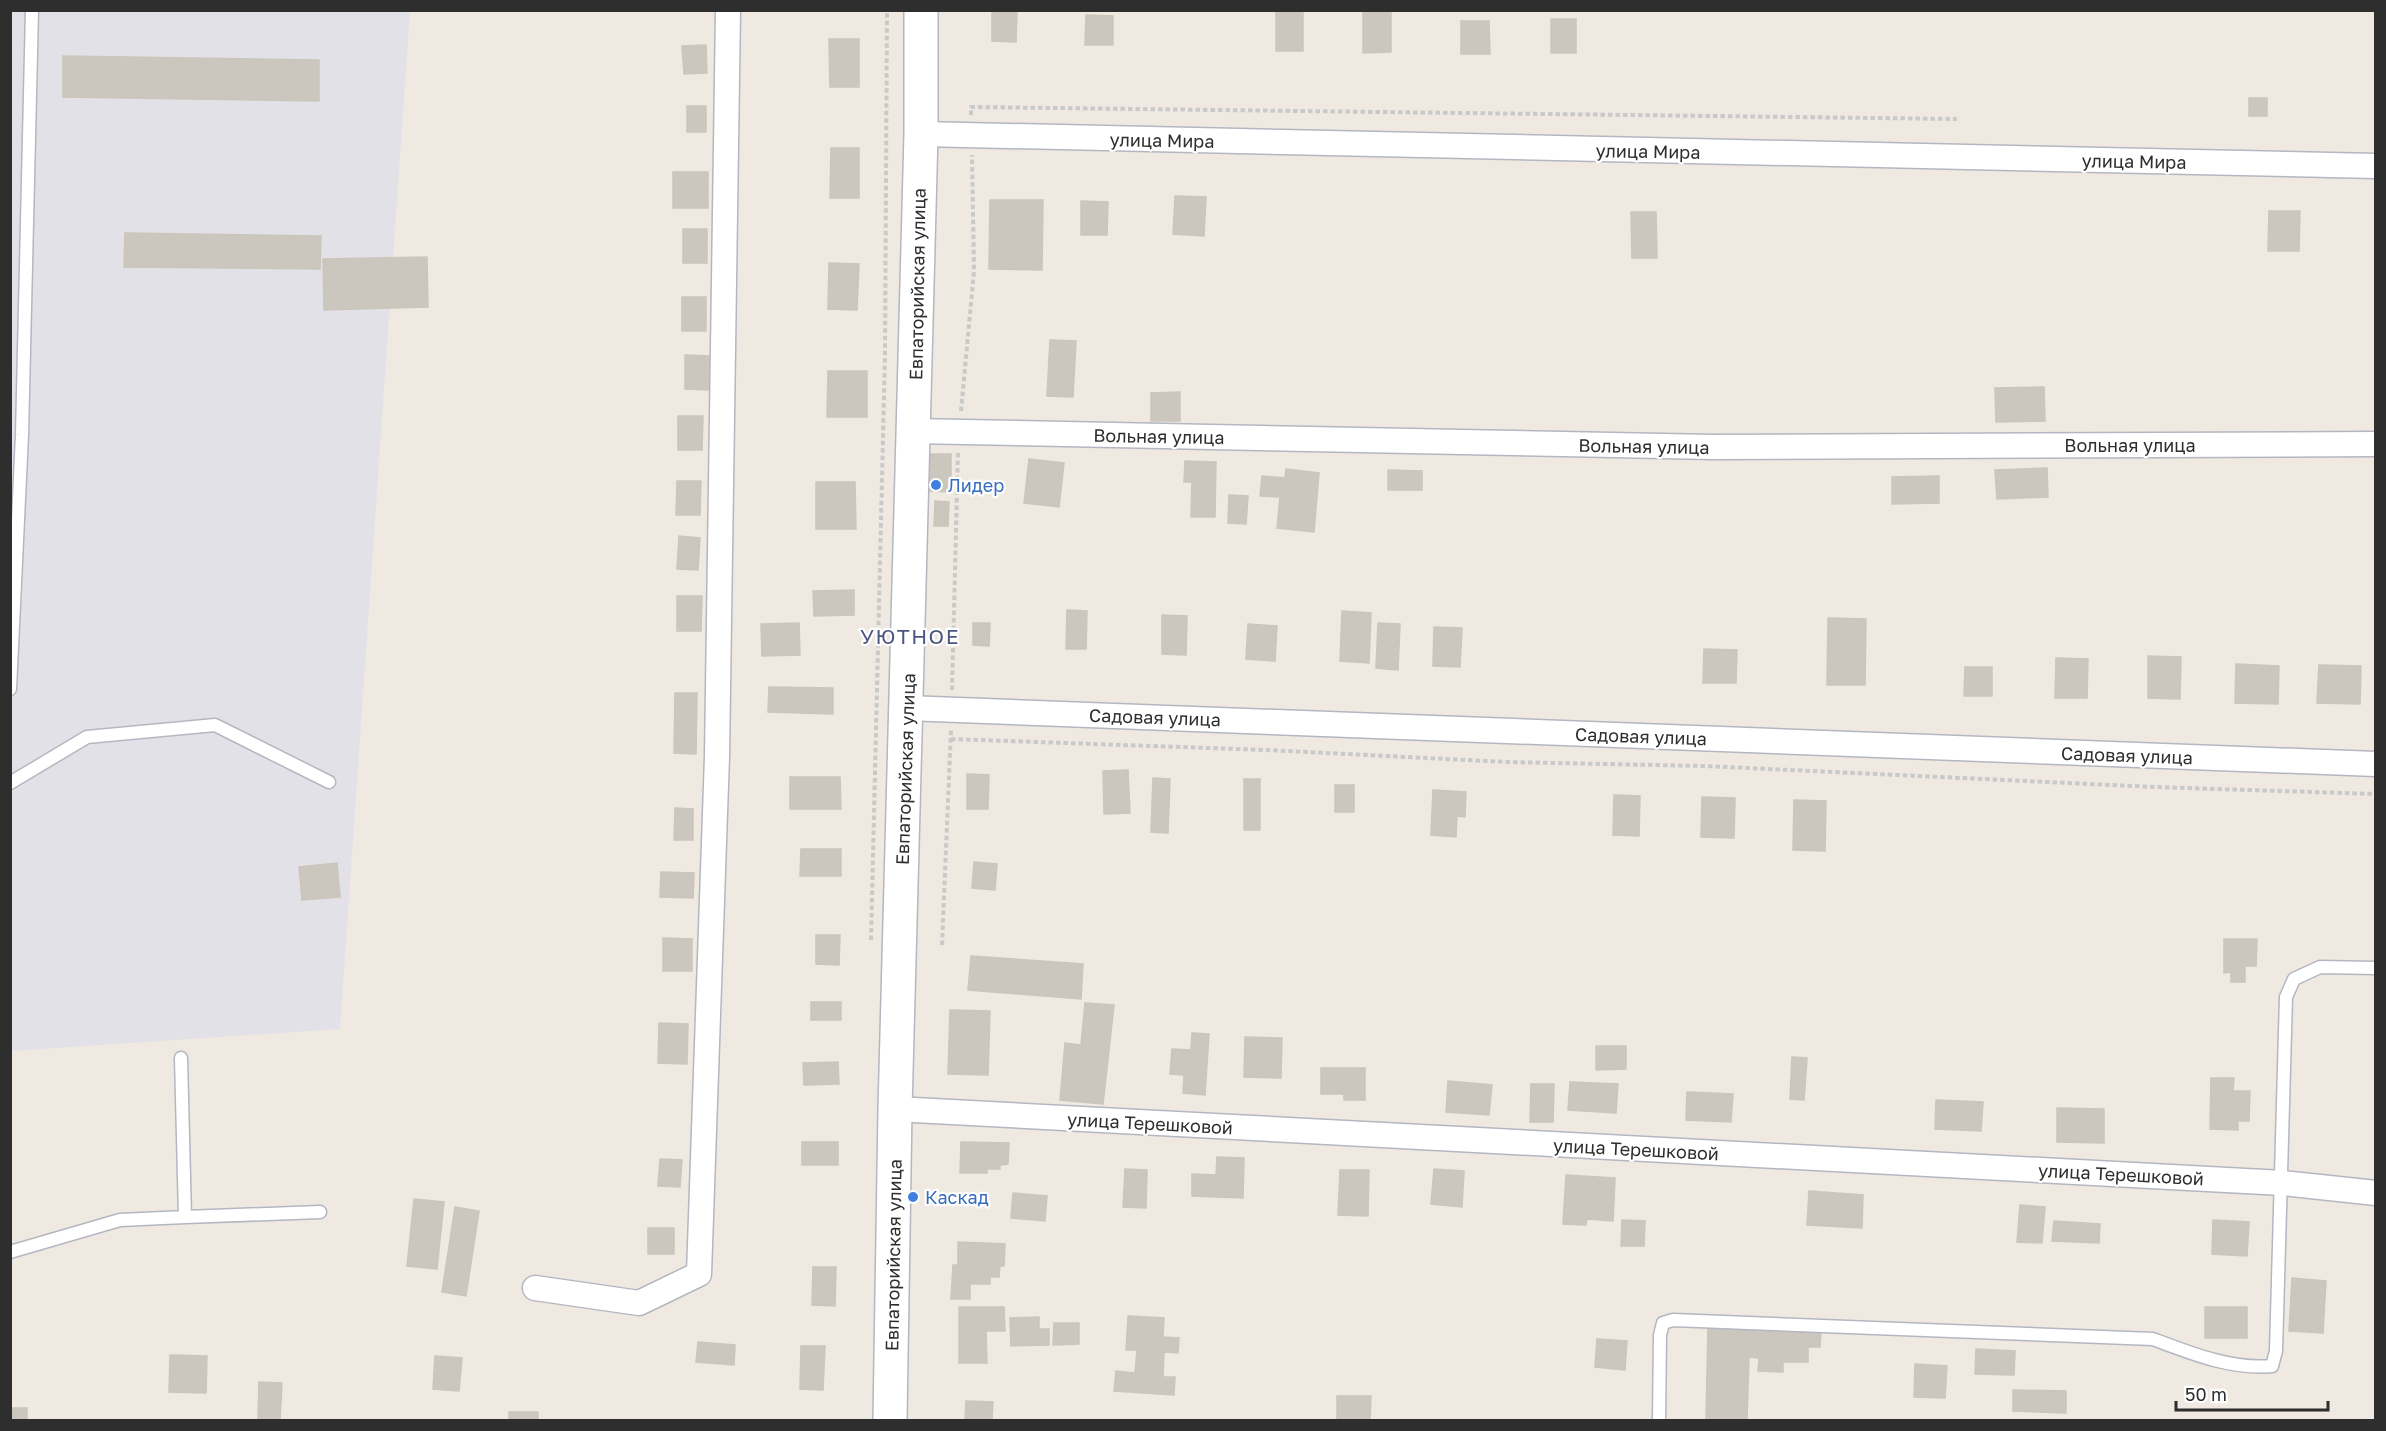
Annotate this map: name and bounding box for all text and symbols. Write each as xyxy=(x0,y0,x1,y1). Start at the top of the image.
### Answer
street label: улица Мира xyxy=(1109,128,1215,152)
street label: улица Мира xyxy=(1595,139,1701,163)
street label: улица Мира xyxy=(2081,149,2187,173)
street label: Евпаторийская улица xyxy=(904,188,930,380)
street label: Вольная улица xyxy=(1093,424,1225,448)
street label: Вольная улица xyxy=(1578,434,1710,458)
street label: Вольная улица xyxy=(2064,434,2196,456)
place label: Лидер xyxy=(948,474,1004,496)
marker: Лидер xyxy=(929,478,943,492)
district label: УЮТНОЕ xyxy=(860,623,960,649)
street label: Евпаторийская улица xyxy=(891,673,919,865)
street label: Садовая улица xyxy=(1089,704,1221,730)
street label: Садовая улица xyxy=(1575,723,1707,749)
street label: Садовая улица xyxy=(2061,742,2193,768)
street label: улица Терешковой xyxy=(1067,1108,1233,1138)
street label: улица Терешковой xyxy=(1553,1134,1719,1164)
street label: Евпаторийская улица xyxy=(880,1159,906,1351)
street label: улица Терешковой xyxy=(2038,1159,2204,1189)
place label: Каскад xyxy=(925,1186,989,1208)
marker: Каскад xyxy=(906,1190,920,1204)
scale bar xyxy=(2176,1374,2328,1412)
text: 50 m xyxy=(2185,1383,2227,1405)

